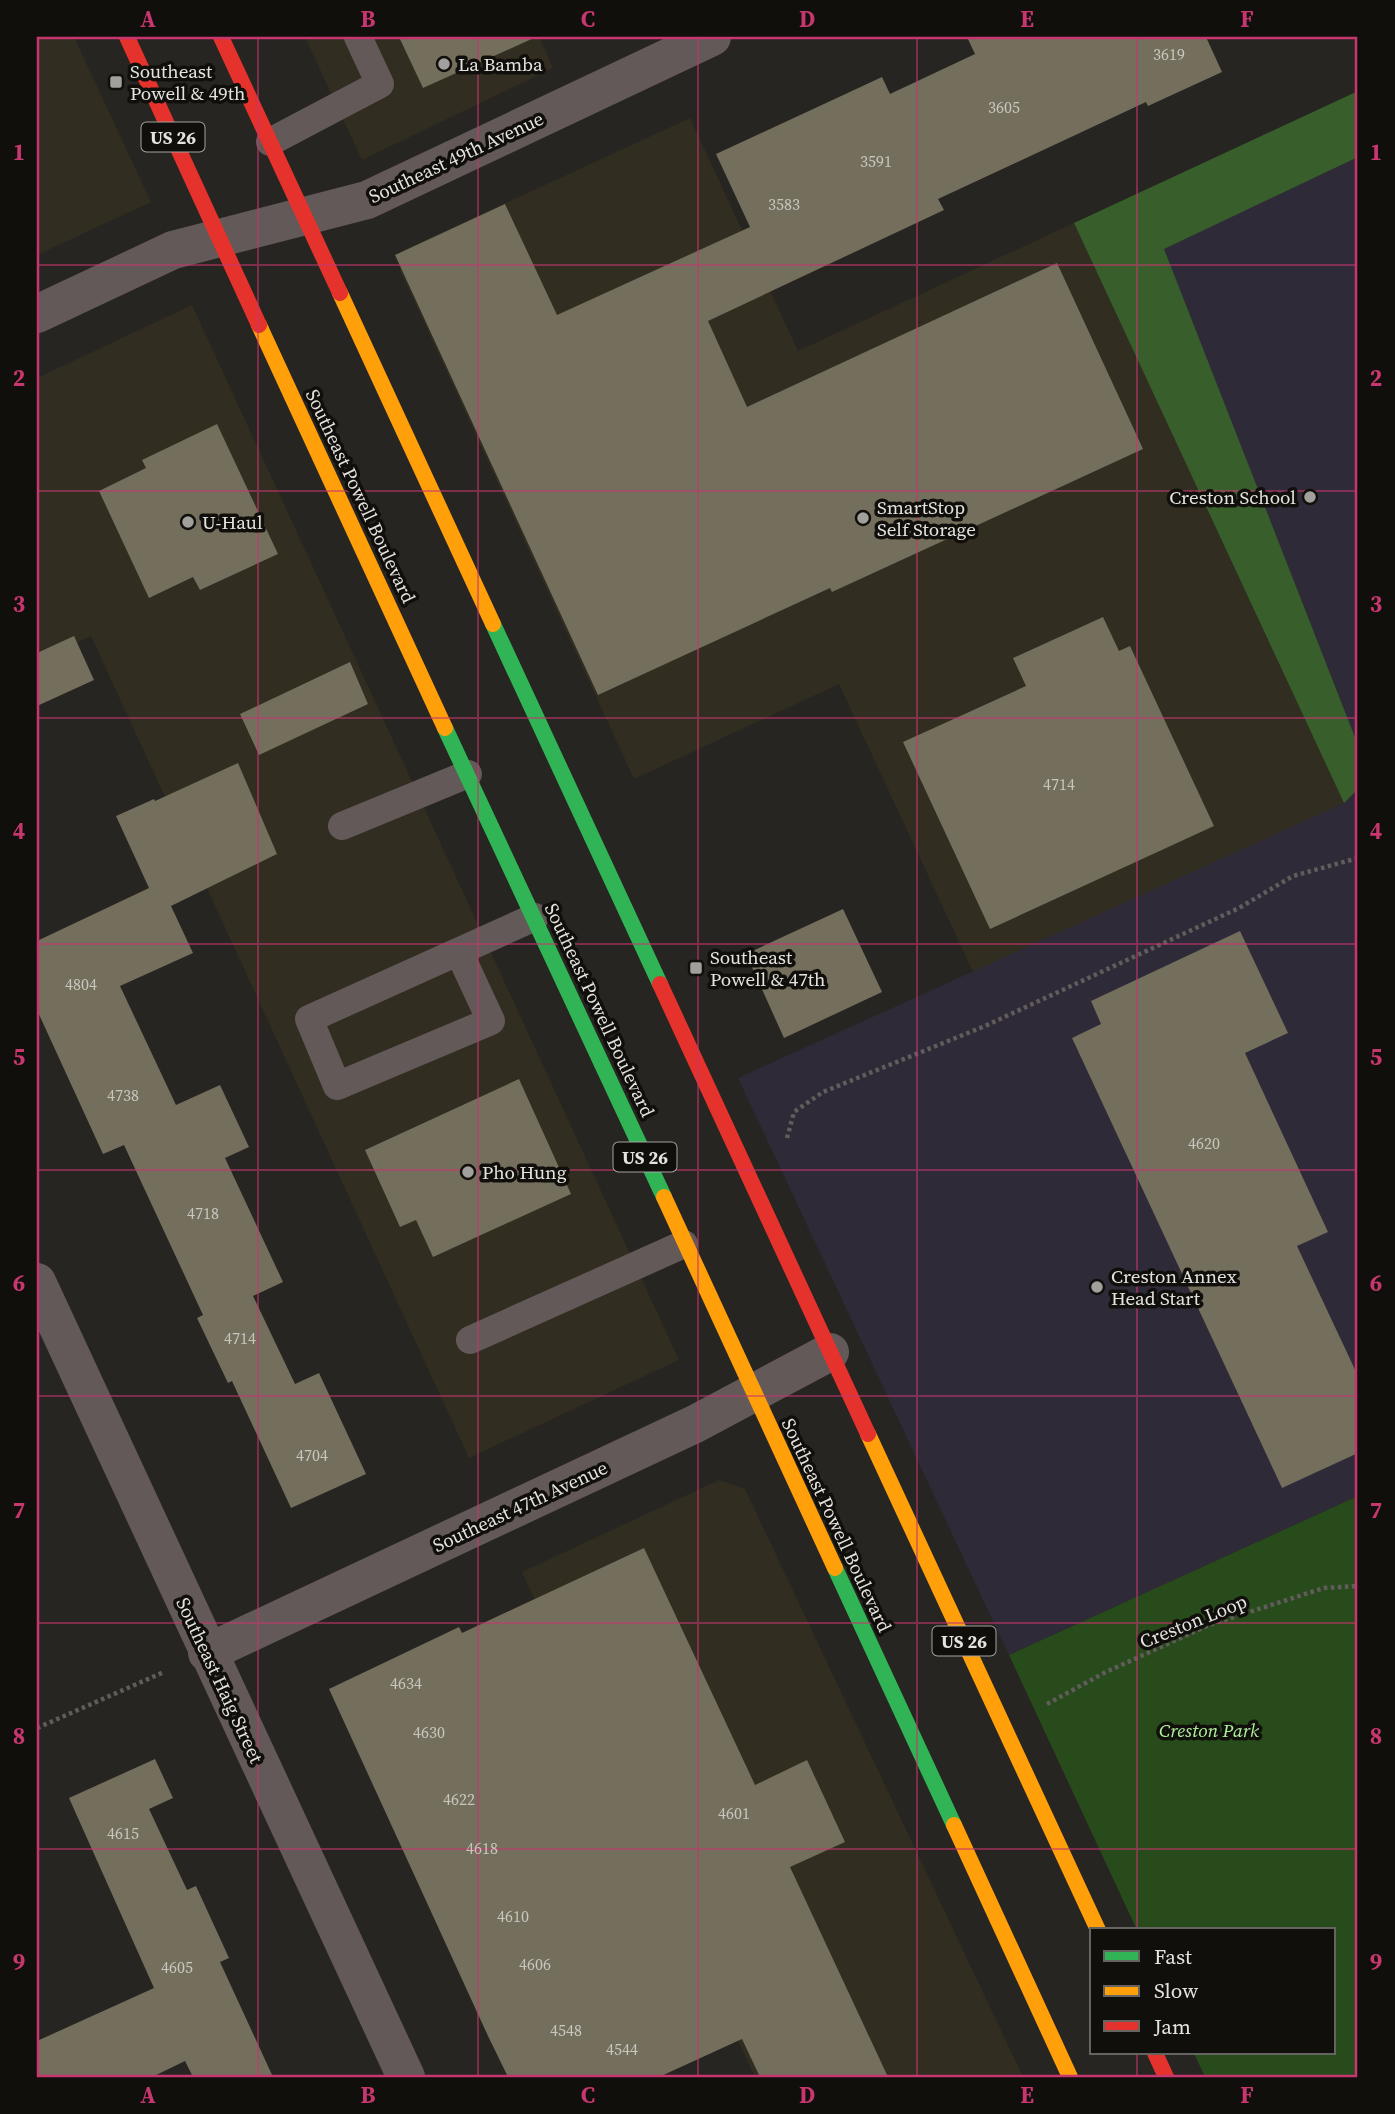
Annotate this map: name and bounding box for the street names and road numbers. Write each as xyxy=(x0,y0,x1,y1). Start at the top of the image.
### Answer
street label: Southeast 49th Avenue xyxy=(364,105,548,209)
road number: US 26 xyxy=(142,122,204,152)
street label: Southeast Powell Boulevard xyxy=(300,385,422,607)
street label: Southeast Powell Boulevard xyxy=(539,899,661,1121)
road number: US 26 xyxy=(614,1142,676,1172)
street label: Southeast Powell Boulevard xyxy=(776,1414,898,1636)
street label: Southeast 47th Avenue xyxy=(428,1454,612,1558)
street label: Creston Loop xyxy=(1136,1588,1250,1654)
street label: Southeast Haig Street xyxy=(170,1593,270,1768)
road number: US 26 xyxy=(932,1626,996,1656)

